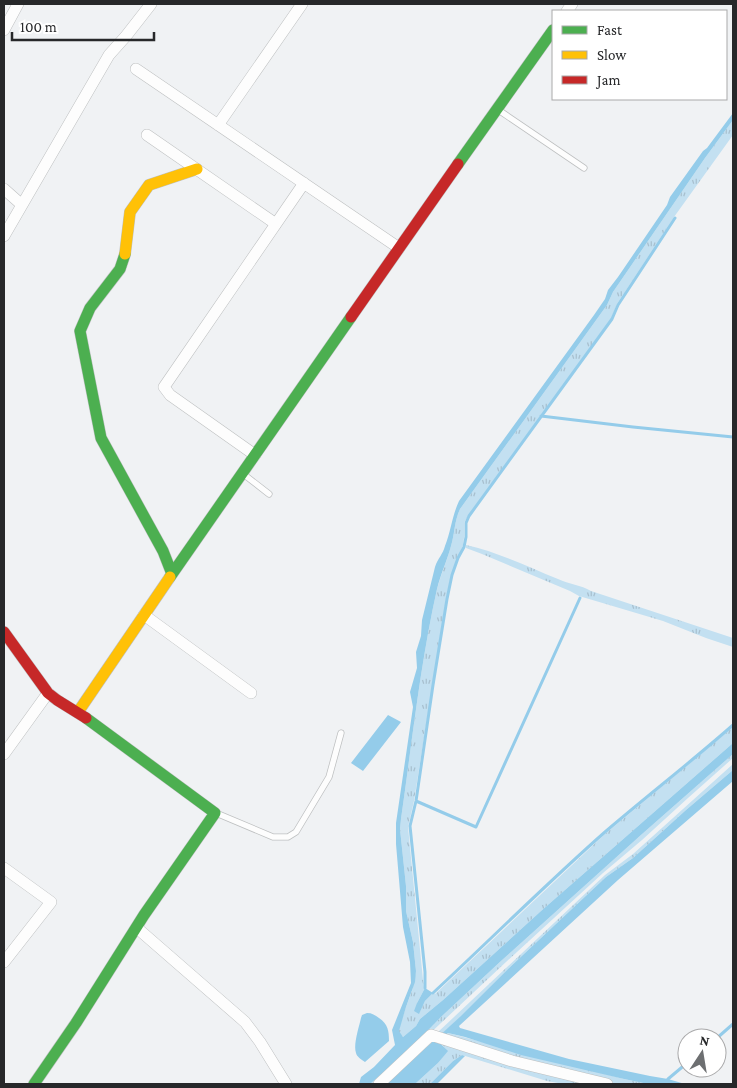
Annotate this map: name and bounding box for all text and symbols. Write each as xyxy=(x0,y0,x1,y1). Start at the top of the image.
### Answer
scale bar xyxy=(12,10,155,42)
legend xyxy=(552,10,727,100)
text: 100 m xyxy=(20,19,57,35)
text: Fast xyxy=(597,22,623,38)
text: Slow xyxy=(597,47,627,63)
text: Jam xyxy=(595,72,620,89)
north arrow xyxy=(677,1028,727,1078)
text: N xyxy=(698,1031,711,1049)

